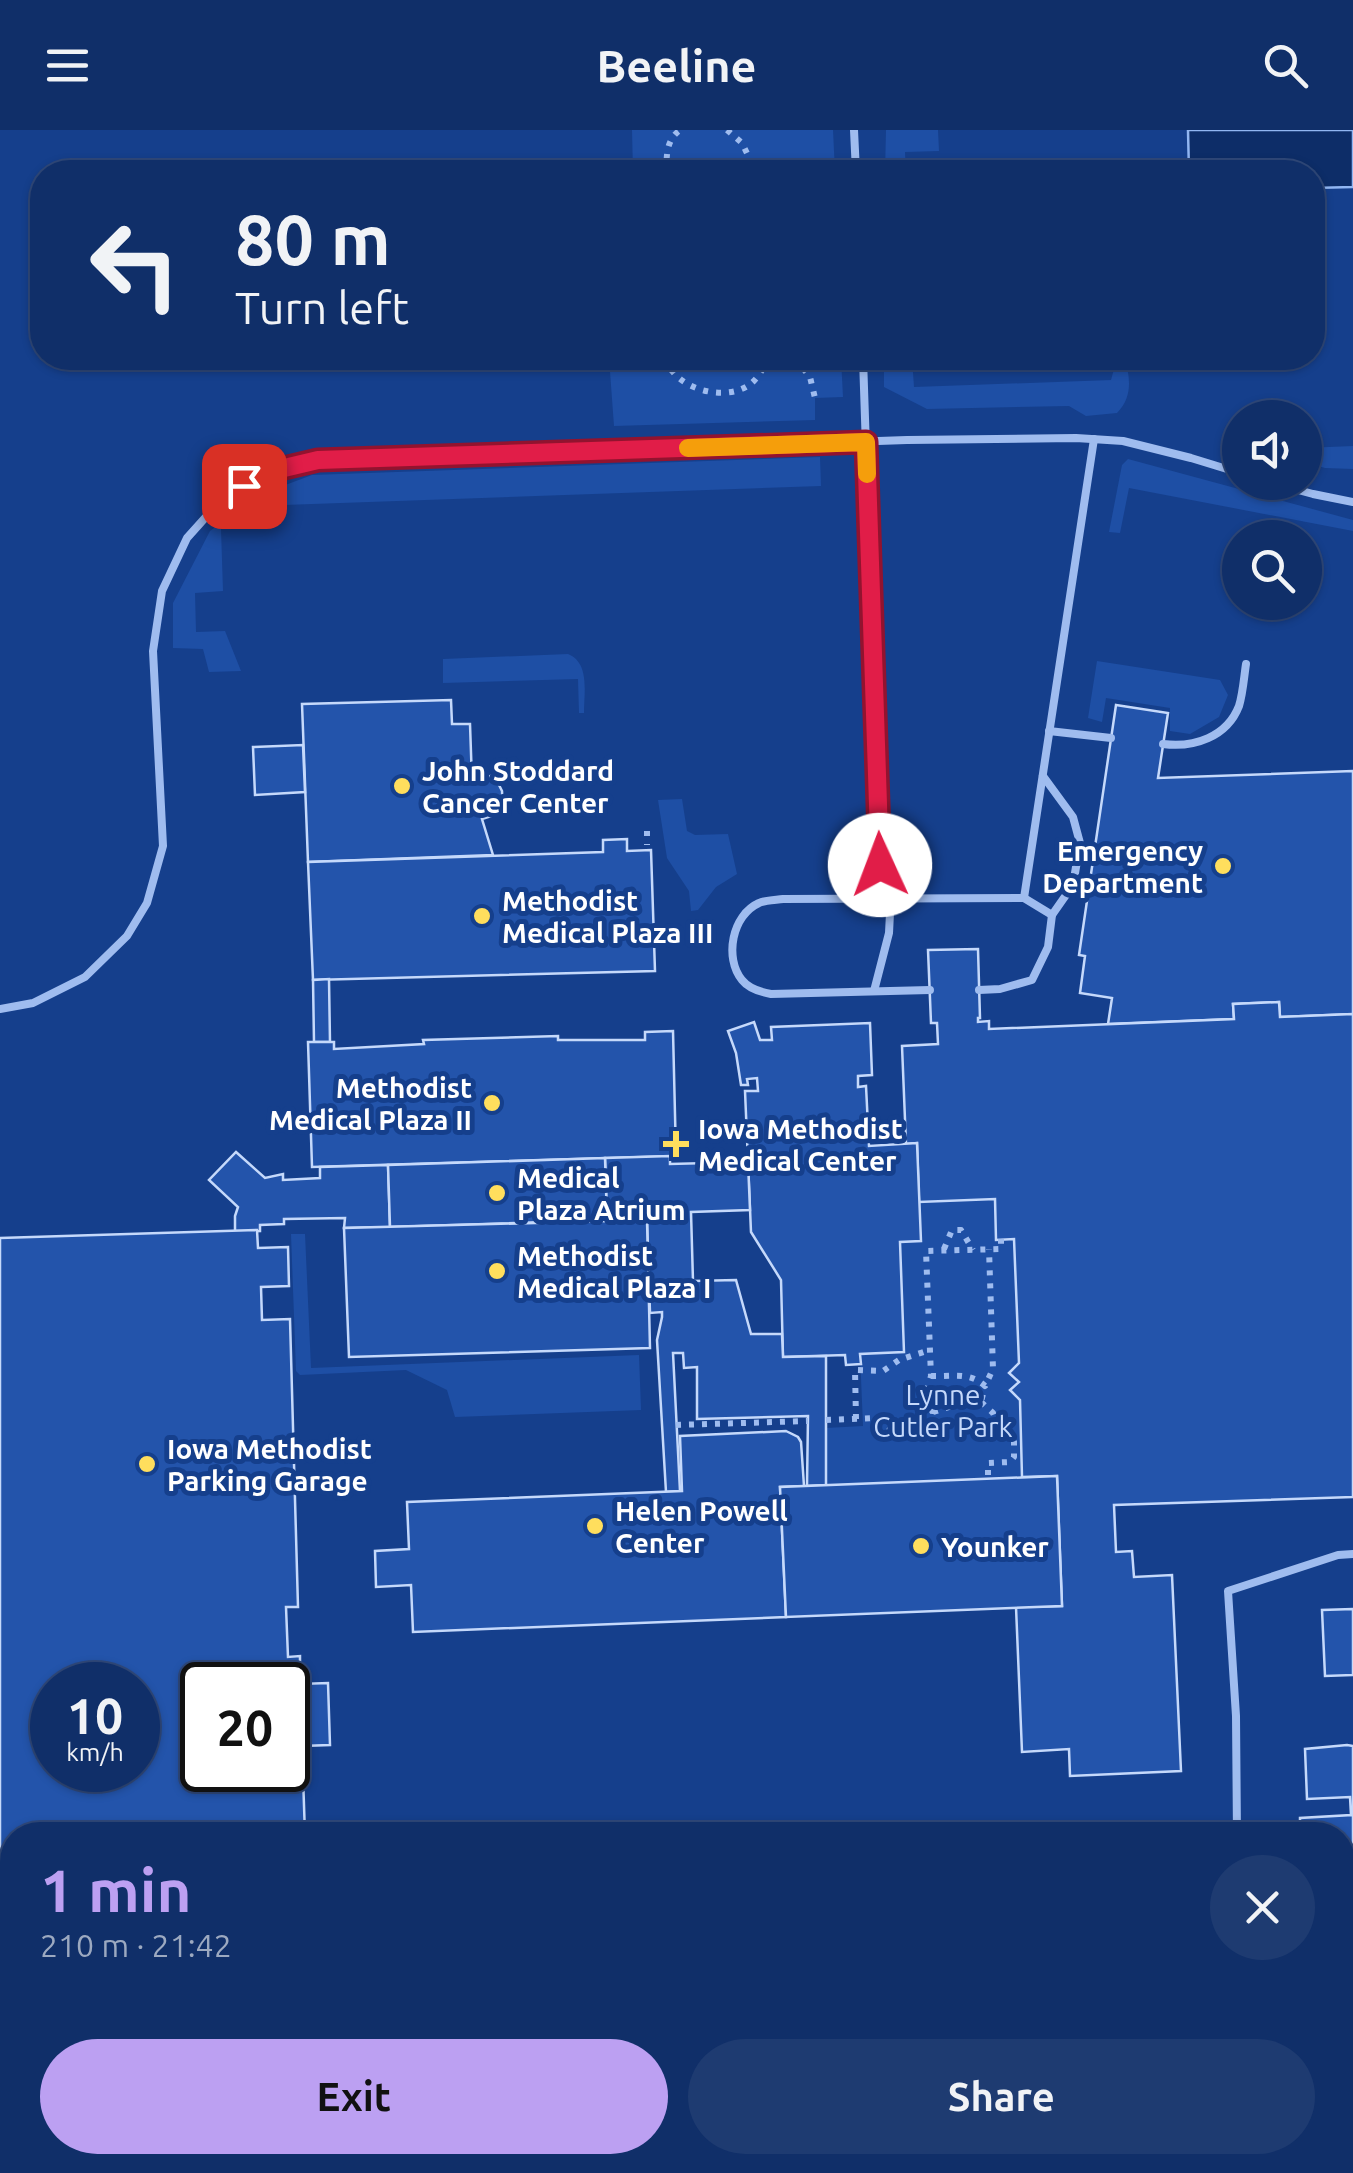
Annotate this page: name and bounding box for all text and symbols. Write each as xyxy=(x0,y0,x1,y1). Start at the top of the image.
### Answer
icon: menu xyxy=(40,38,95,93)
icon: search xyxy=(1258,38,1313,93)
text: Beeline xyxy=(596,40,757,91)
icon: left xyxy=(70,200,200,330)
text: 80 m xyxy=(235,200,391,278)
text: Turn left xyxy=(235,282,409,333)
map controls xyxy=(1222,400,1322,620)
button: sound xyxy=(1222,400,1322,500)
pin xyxy=(202,444,287,529)
icon: arrive xyxy=(217,459,272,514)
button: search xyxy=(1222,520,1322,620)
place label: John Stoddard Cancer Center xyxy=(422,755,614,818)
marker: John Stoddard Cancer Center xyxy=(391,775,413,797)
position arrow xyxy=(828,813,932,917)
place label: Emergency Department xyxy=(1042,835,1203,898)
marker: Emergency Department xyxy=(1212,855,1234,877)
place label: Methodist Medical Plaza III xyxy=(502,885,713,948)
marker: Methodist Medical Plaza III xyxy=(471,905,493,927)
place label: Methodist Medical Plaza II xyxy=(269,1072,472,1135)
marker: Methodist Medical Plaza II xyxy=(481,1092,503,1114)
place label: Iowa Methodist Medical Center xyxy=(698,1113,903,1176)
marker: Iowa Methodist Medical Center xyxy=(663,1131,689,1157)
place label: Medical Plaza Atrium xyxy=(517,1162,686,1225)
marker: Medical Plaza Atrium xyxy=(486,1182,508,1204)
place label: Methodist Medical Plaza I xyxy=(517,1240,712,1303)
marker: Methodist Medical Plaza I xyxy=(486,1260,508,1282)
park label: Lynne Cutler Park xyxy=(873,1379,1013,1442)
place label: Iowa Methodist Parking Garage xyxy=(167,1433,372,1496)
marker: Iowa Methodist Parking Garage xyxy=(136,1453,158,1475)
place label: Helen Powell Center xyxy=(615,1495,788,1558)
marker: Helen Powell Center xyxy=(584,1515,606,1537)
place label: Younker xyxy=(941,1531,1049,1562)
marker: Younker xyxy=(910,1535,932,1557)
speed limit sign: 20 xyxy=(180,1662,310,1792)
text: 10 xyxy=(67,1687,123,1743)
text: km/h xyxy=(66,1738,124,1766)
button: close xyxy=(1210,1855,1315,1960)
text: 1 min xyxy=(40,1856,192,1923)
text: 210 m · 21:42 xyxy=(40,1927,232,1963)
button: Exit xyxy=(40,2039,668,2154)
button: Share xyxy=(688,2039,1315,2154)

